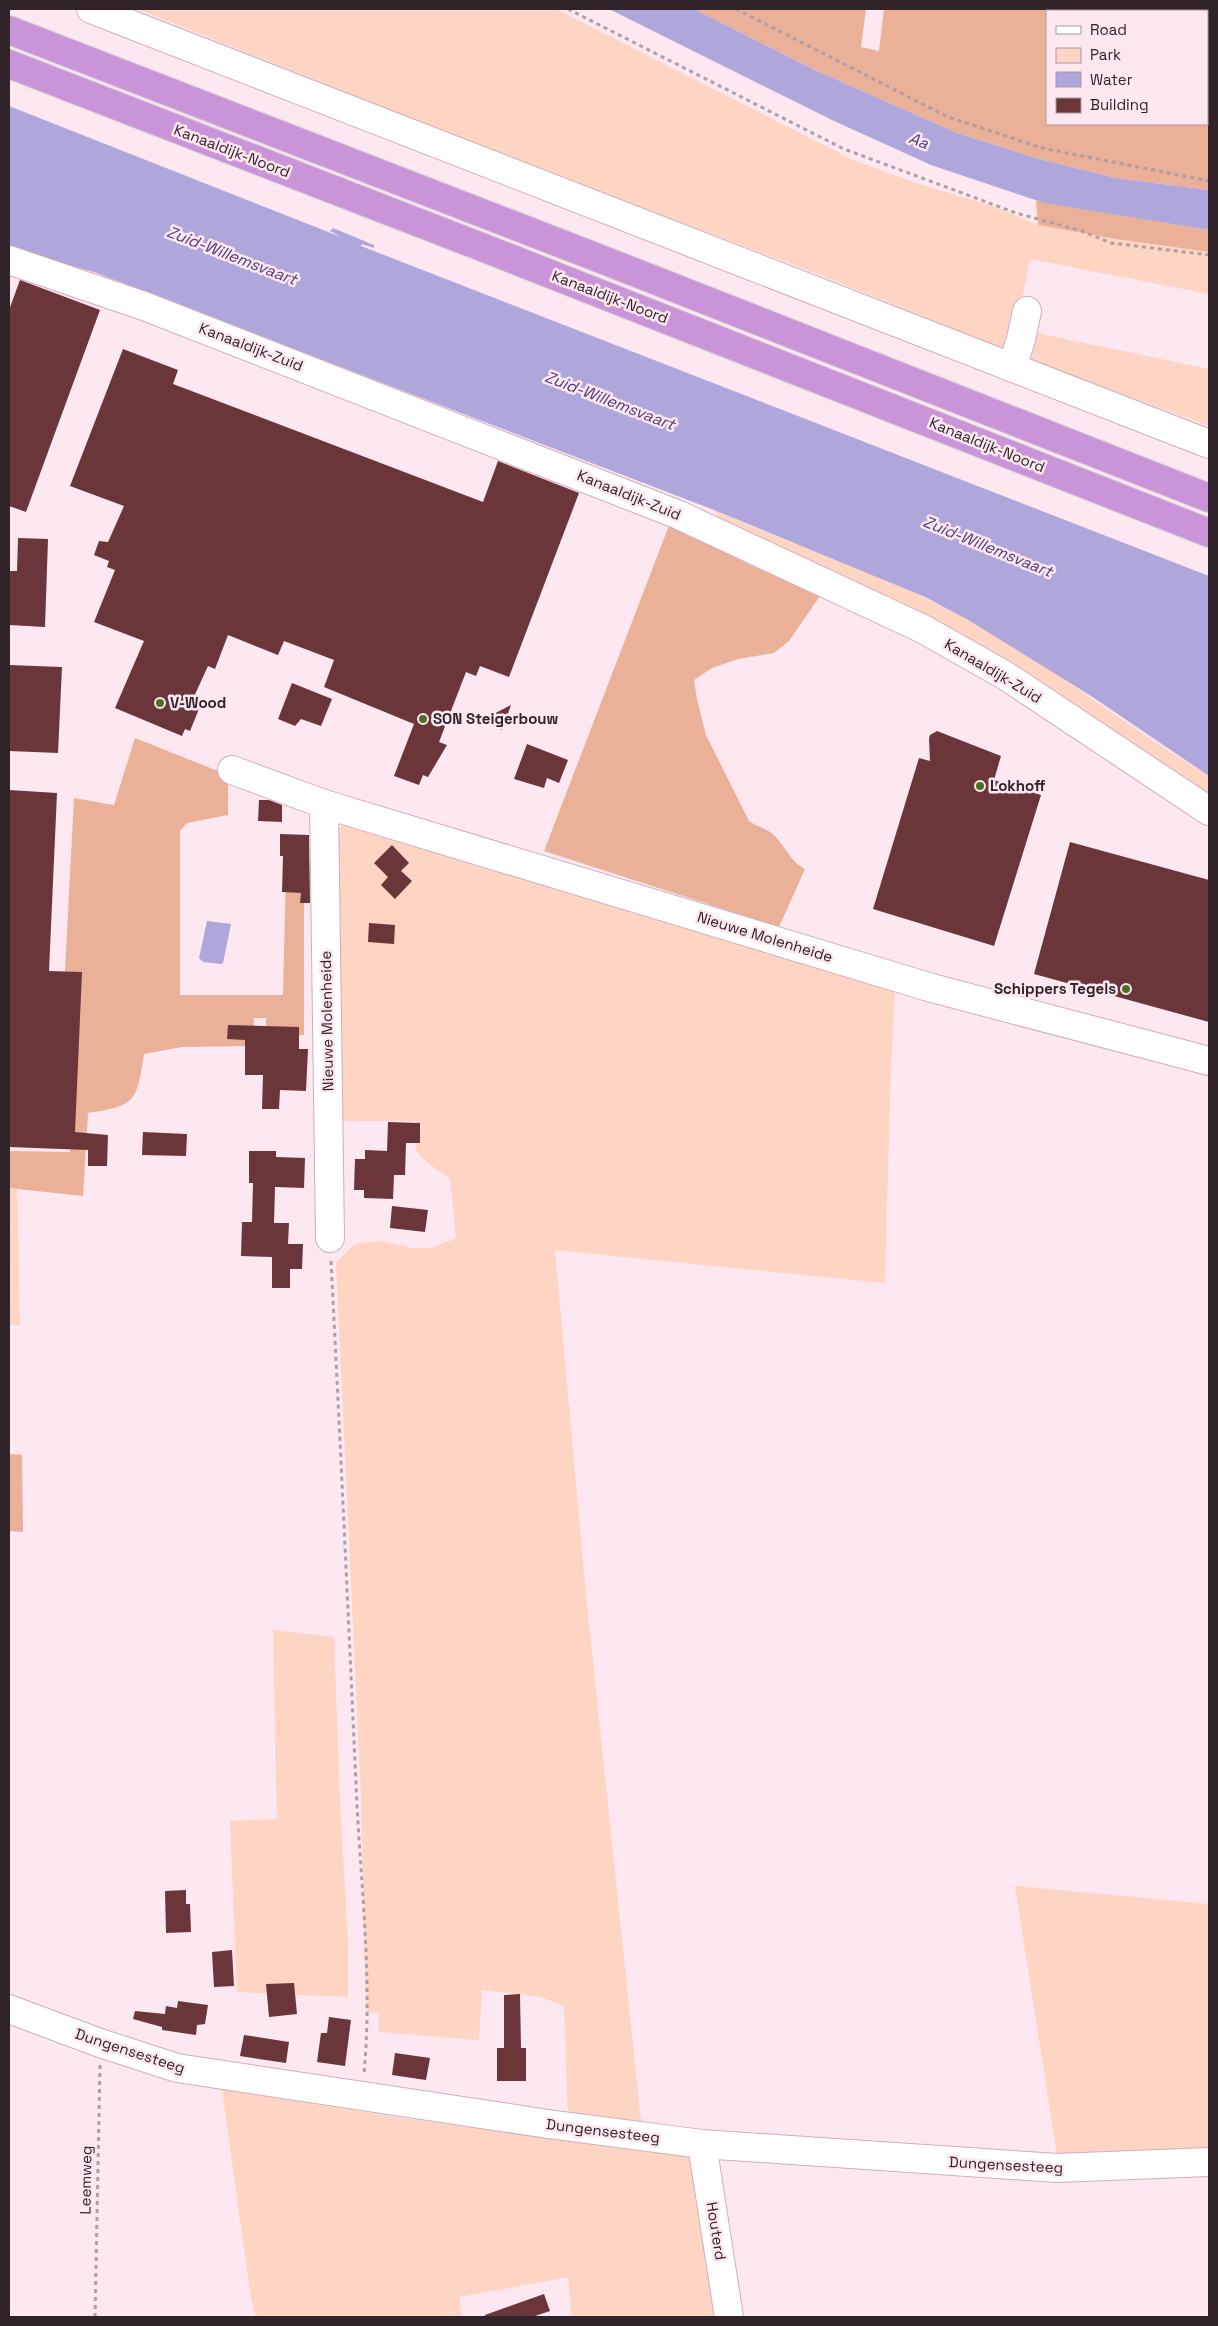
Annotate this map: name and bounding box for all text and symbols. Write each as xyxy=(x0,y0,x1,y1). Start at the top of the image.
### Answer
legend xyxy=(1046,10,1208,125)
text: Road xyxy=(1090,20,1127,39)
text: Park xyxy=(1090,45,1121,64)
text: Water xyxy=(1090,70,1133,89)
text: Building xyxy=(1090,95,1149,114)
street label: Kanaaldijk-Noord xyxy=(171,120,293,181)
water label: Aa xyxy=(906,127,932,154)
water label: Zuid-Willemsvaart xyxy=(164,221,301,290)
street label: Kanaaldijk-Noord xyxy=(549,266,671,327)
street label: Kanaaldijk-Zuid xyxy=(196,318,306,375)
water label: Zuid-Willemsvaart xyxy=(542,366,679,435)
street label: Kanaaldijk-Noord xyxy=(927,413,1048,476)
street label: Kanaaldijk-Zuid xyxy=(575,465,684,524)
water label: Zuid-Willemsvaart xyxy=(920,511,1057,583)
street label: Kanaaldijk-Zuid xyxy=(941,634,1045,707)
place label: V-Wood xyxy=(170,693,226,712)
marker: V-Wood xyxy=(154,697,166,709)
place label: SON Steigerbouw xyxy=(433,709,559,728)
marker: SON Steigerbouw xyxy=(417,713,429,725)
place label: Lokhoff xyxy=(990,776,1046,795)
marker: Lokhoff xyxy=(974,780,986,792)
street label: Nieuwe Molenheide xyxy=(695,907,835,966)
street label: Nieuwe Molenheide xyxy=(316,950,337,1091)
place label: Schippers Tegels xyxy=(994,979,1116,998)
marker: Schippers Tegels xyxy=(1120,983,1132,995)
street label: Dungensesteeg xyxy=(73,2024,188,2077)
street label: Dungensesteeg xyxy=(545,2114,661,2147)
street label: Leemweg xyxy=(75,2145,96,2215)
street label: Dungensesteeg xyxy=(948,2152,1064,2177)
street label: Houterd xyxy=(703,2200,730,2261)

